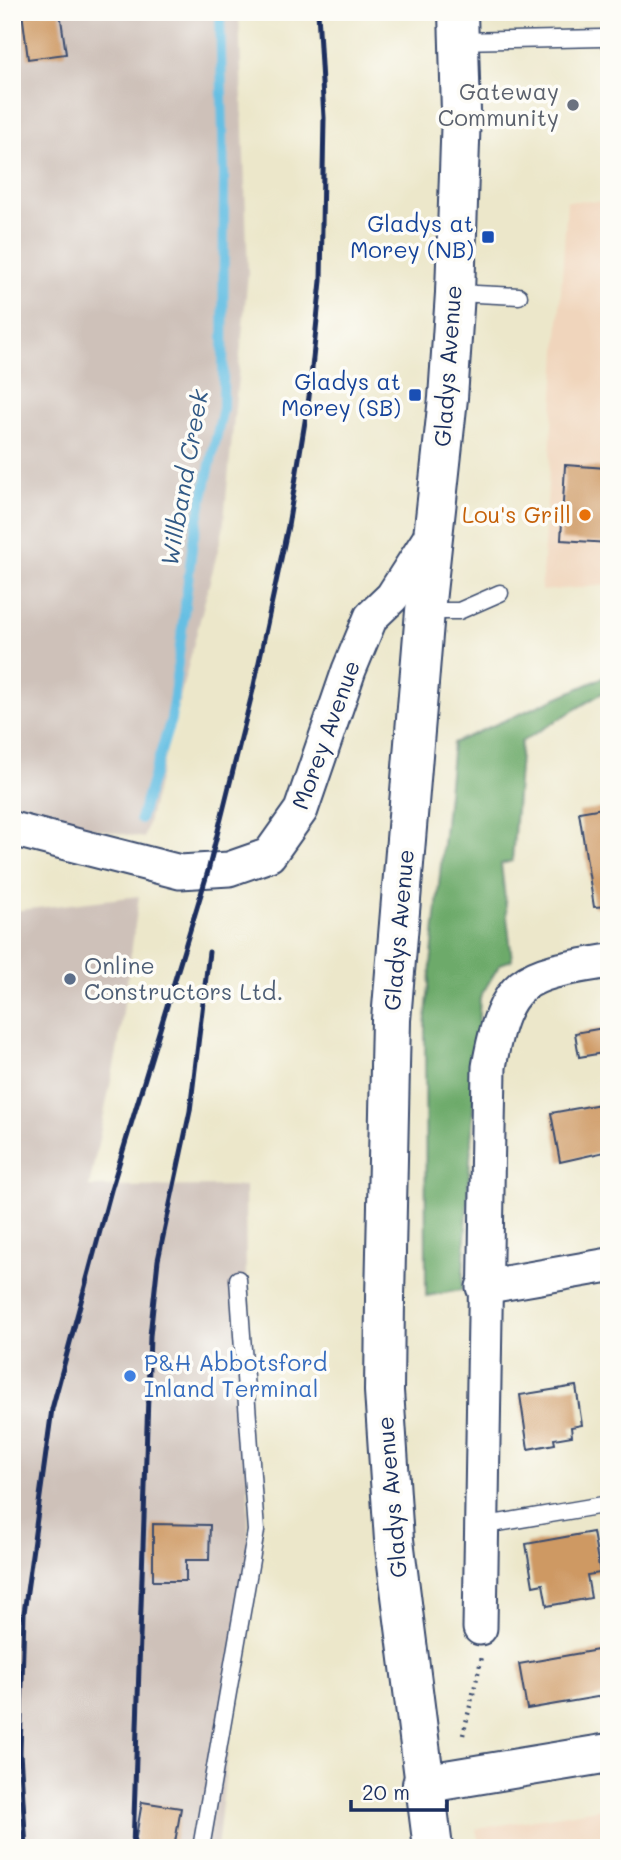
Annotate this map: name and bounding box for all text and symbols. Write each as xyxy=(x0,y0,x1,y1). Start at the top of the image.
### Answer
place label: Gateway Community xyxy=(438,76,559,132)
marker: Gateway Community xyxy=(565,97,581,113)
place label: Gladys at Morey (NB) xyxy=(350,208,474,264)
marker: Gladys at Morey (NB) xyxy=(480,229,496,245)
street label: Gladys Avenue xyxy=(426,284,468,448)
place label: Gladys at Morey (SB) xyxy=(281,366,401,422)
water label: Willband Creek xyxy=(153,386,215,568)
marker: Gladys at Morey (SB) xyxy=(407,387,423,403)
place label: Lou's Grill xyxy=(462,499,571,529)
marker: Lou's Grill xyxy=(577,507,593,523)
street label: Morey Avenue xyxy=(284,656,366,813)
street label: Gladys Avenue xyxy=(376,848,420,1012)
place label: Online Constructors Ltd. xyxy=(84,950,283,1006)
marker: Online Constructors Ltd. xyxy=(62,971,78,987)
place label: P&H Abbotsford Inland Terminal xyxy=(144,1347,327,1403)
marker: P&H Abbotsford Inland Terminal xyxy=(122,1368,138,1384)
street label: Gladys Avenue xyxy=(369,1415,413,1579)
scale bar xyxy=(351,1769,448,1813)
text: 20 m xyxy=(362,1778,410,1805)

